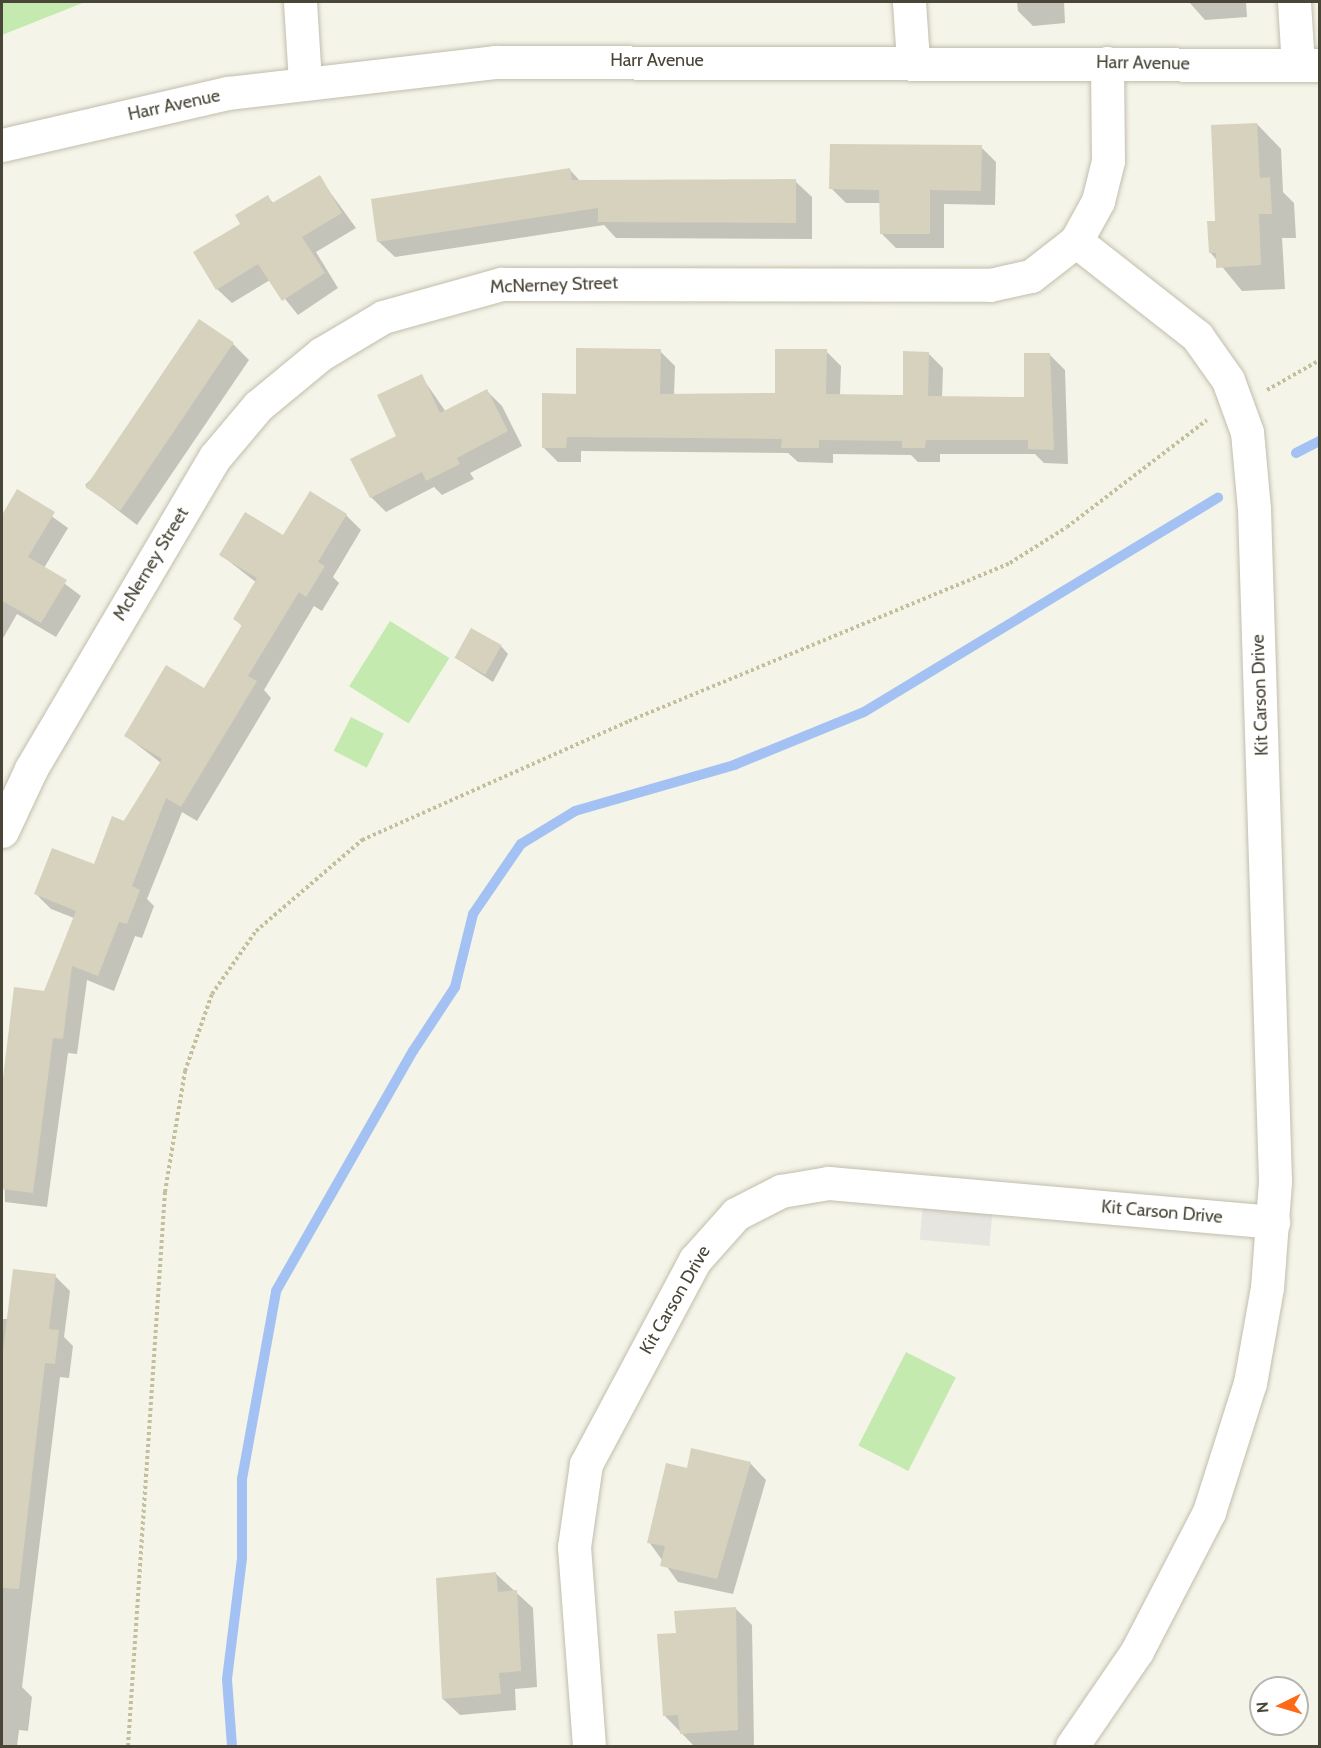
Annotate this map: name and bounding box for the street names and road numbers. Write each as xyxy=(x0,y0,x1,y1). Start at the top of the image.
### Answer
street label: Harr Avenue xyxy=(610,49,704,71)
street label: Harr Avenue xyxy=(1096,51,1190,75)
street label: Harr Avenue xyxy=(126,85,222,125)
street label: McNerney Street xyxy=(490,272,618,298)
street label: McNerney Street xyxy=(109,503,193,625)
street label: Kit Carson Drive xyxy=(1247,634,1273,756)
street label: Kit Carson Drive xyxy=(1100,1196,1224,1228)
street label: Kit Carson Drive xyxy=(635,1242,715,1358)

